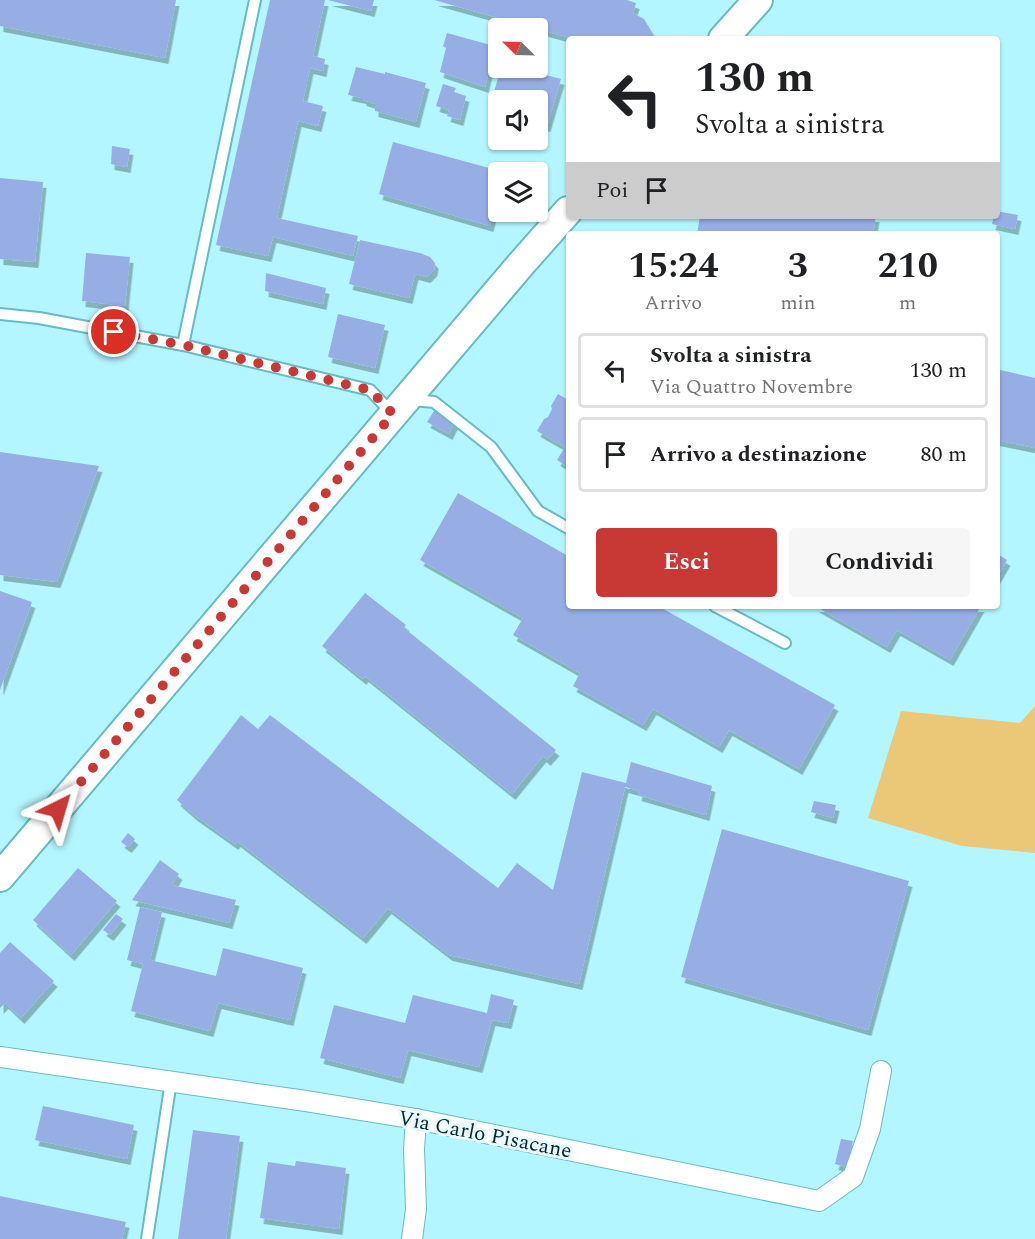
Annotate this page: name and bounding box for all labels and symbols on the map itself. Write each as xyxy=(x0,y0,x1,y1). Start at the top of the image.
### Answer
north arrow xyxy=(488,18,548,78)
pin xyxy=(88,306,139,357)
position arrow xyxy=(26,777,90,841)
street label: Via Carlo Pisacane xyxy=(395,1102,574,1168)

